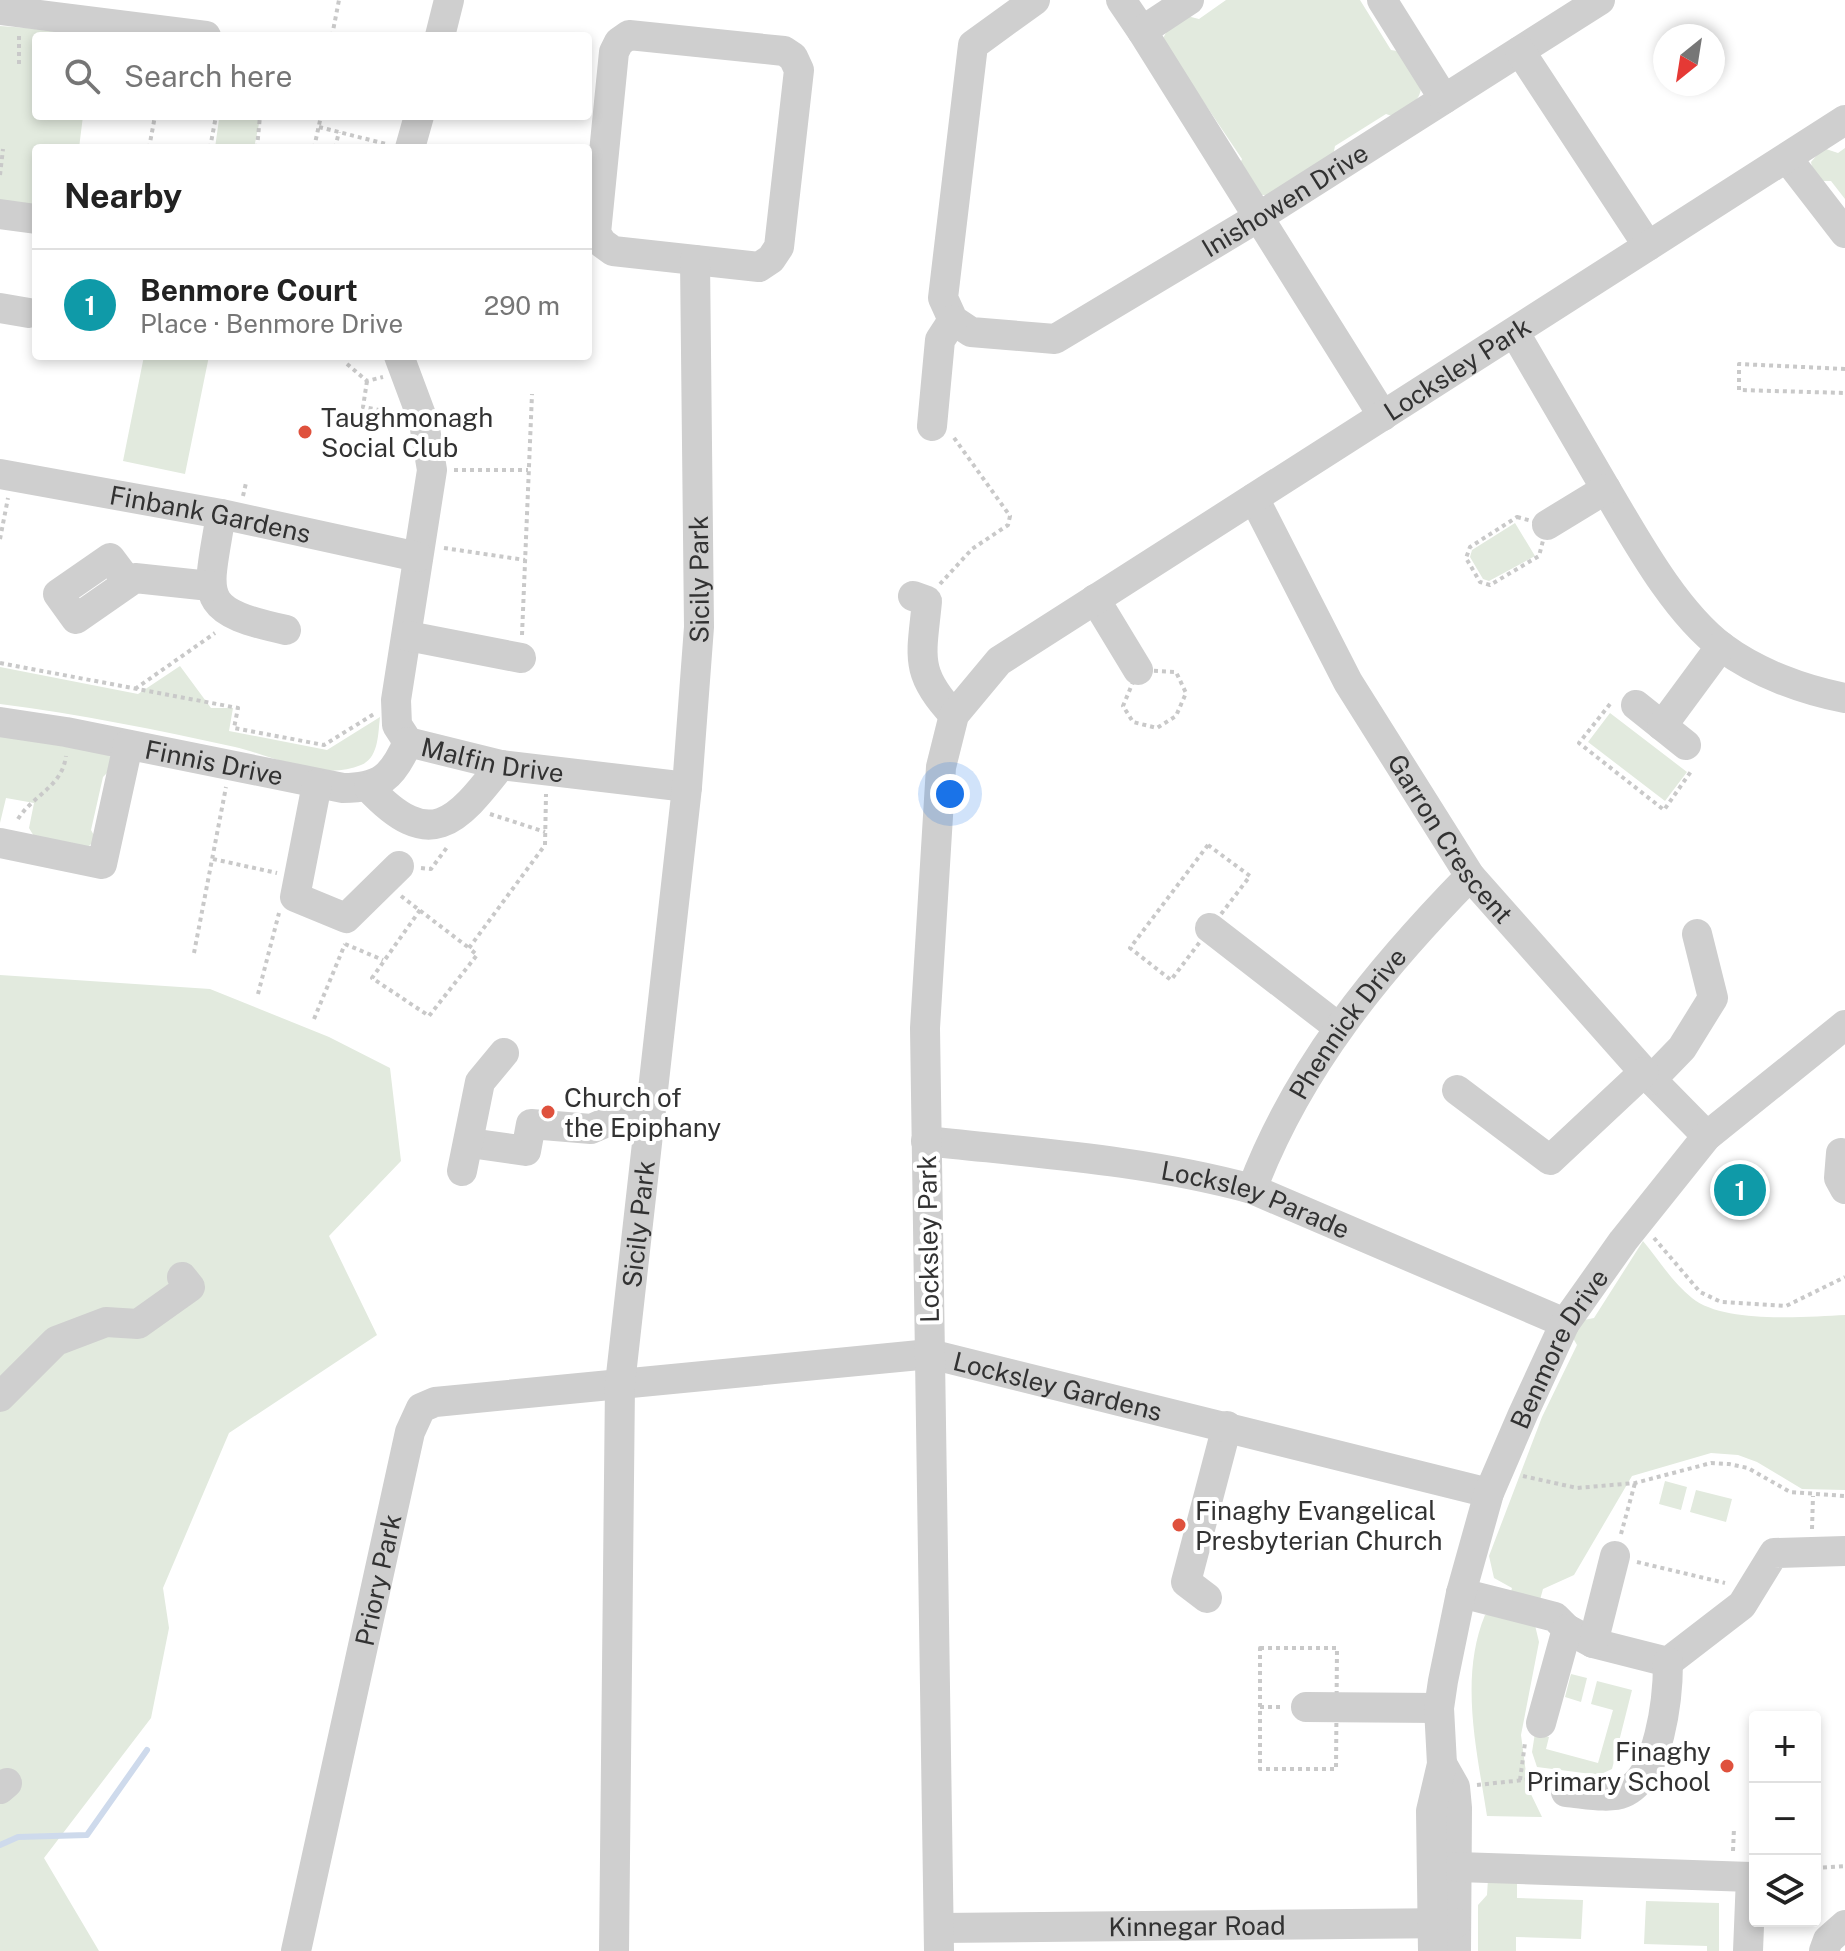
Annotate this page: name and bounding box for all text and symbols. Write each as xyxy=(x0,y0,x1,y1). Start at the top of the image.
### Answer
north arrow xyxy=(1653,24,1725,96)
search box xyxy=(32,32,592,120)
icon: search xyxy=(60,54,104,98)
text: Search here xyxy=(124,58,292,94)
street label: Inishowen Drive xyxy=(1196,136,1373,263)
text: Nearby xyxy=(64,176,182,216)
text: Benmore Court xyxy=(140,272,358,308)
text: 1 xyxy=(84,290,96,321)
text: 290 m xyxy=(484,290,560,321)
text: Place · Benmore Drive xyxy=(140,308,403,339)
street label: Locksley Park xyxy=(1378,310,1536,427)
place label: Taughmonagh Social Club xyxy=(321,402,493,463)
marker: Taughmonagh Social Club xyxy=(296,423,314,441)
street label: Finbank Gardens xyxy=(107,479,314,549)
street label: Sicily Park xyxy=(682,515,715,644)
street label: Malfin Drive xyxy=(418,730,566,788)
street label: Finnis Drive xyxy=(142,733,286,791)
street label: Garron Crescent xyxy=(1382,748,1520,929)
your location xyxy=(930,774,970,814)
street label: Phennick Drive xyxy=(1282,941,1412,1105)
place label: Church of the Epiphany xyxy=(564,1082,721,1143)
marker: Church of the Epiphany xyxy=(539,1103,557,1121)
street label: Locksley Parade xyxy=(1159,1154,1355,1245)
street label: Locksley Park xyxy=(911,1155,945,1323)
street label: Sicily Park xyxy=(615,1159,660,1289)
pin: 1 xyxy=(1714,1160,1766,1220)
street label: Benmore Drive xyxy=(1503,1262,1614,1433)
street label: Locksley Gardens xyxy=(950,1345,1166,1427)
place label: Finaghy Evangelical Presbyterian Church xyxy=(1195,1495,1442,1556)
street label: Priory Park xyxy=(348,1511,407,1649)
marker: Finaghy Evangelical Presbyterian Church xyxy=(1170,1516,1188,1534)
map controls xyxy=(1749,1711,1821,1927)
button: + xyxy=(1749,1711,1821,1783)
place label: Finaghy Primary School xyxy=(1527,1736,1711,1797)
marker: Finaghy Primary School xyxy=(1718,1757,1736,1775)
button: − xyxy=(1749,1783,1821,1855)
button: layers xyxy=(1749,1855,1821,1927)
street label: Kinnegar Road xyxy=(1108,1909,1286,1942)

